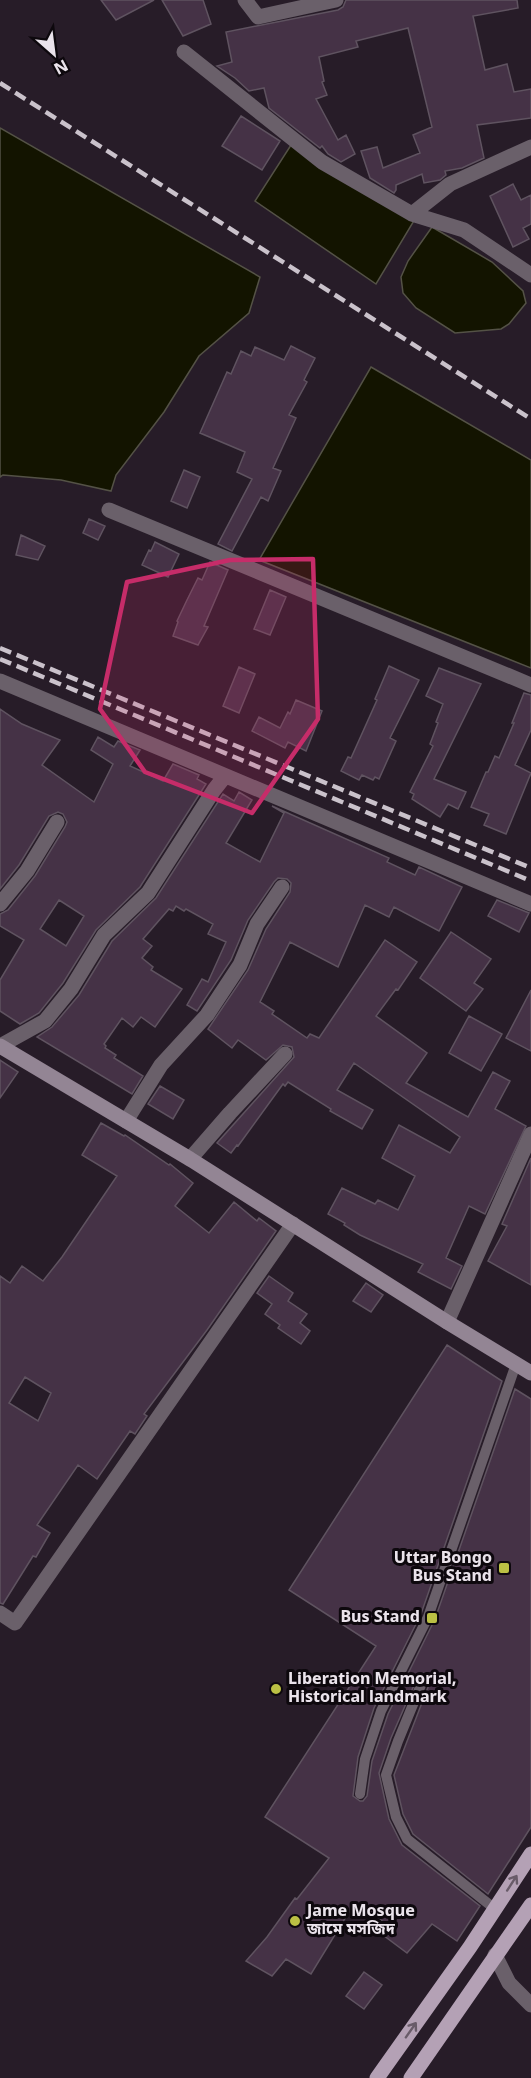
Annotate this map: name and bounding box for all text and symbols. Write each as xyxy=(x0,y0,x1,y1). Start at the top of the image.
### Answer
north arrow xyxy=(24,24,84,84)
text: N xyxy=(49,53,71,78)
place label: Uttar Bongo Bus Stand xyxy=(394,1548,492,1588)
marker: Uttar Bongo Bus Stand xyxy=(497,1561,511,1575)
place label: Bus Stand xyxy=(340,1607,420,1629)
marker: Bus Stand xyxy=(425,1611,439,1625)
place label: Liberation Memorial, Historical landmark xyxy=(288,1669,456,1709)
marker: Liberation Memorial, Historical landmark xyxy=(269,1682,283,1696)
one-way arrow xyxy=(506,1875,518,1892)
place label: Jame Mosque জামে মসজিদ xyxy=(305,1901,415,1941)
marker: Jame Mosque জামে মসজিদ xyxy=(288,1914,302,1928)
one-way arrow xyxy=(405,2023,417,2039)

